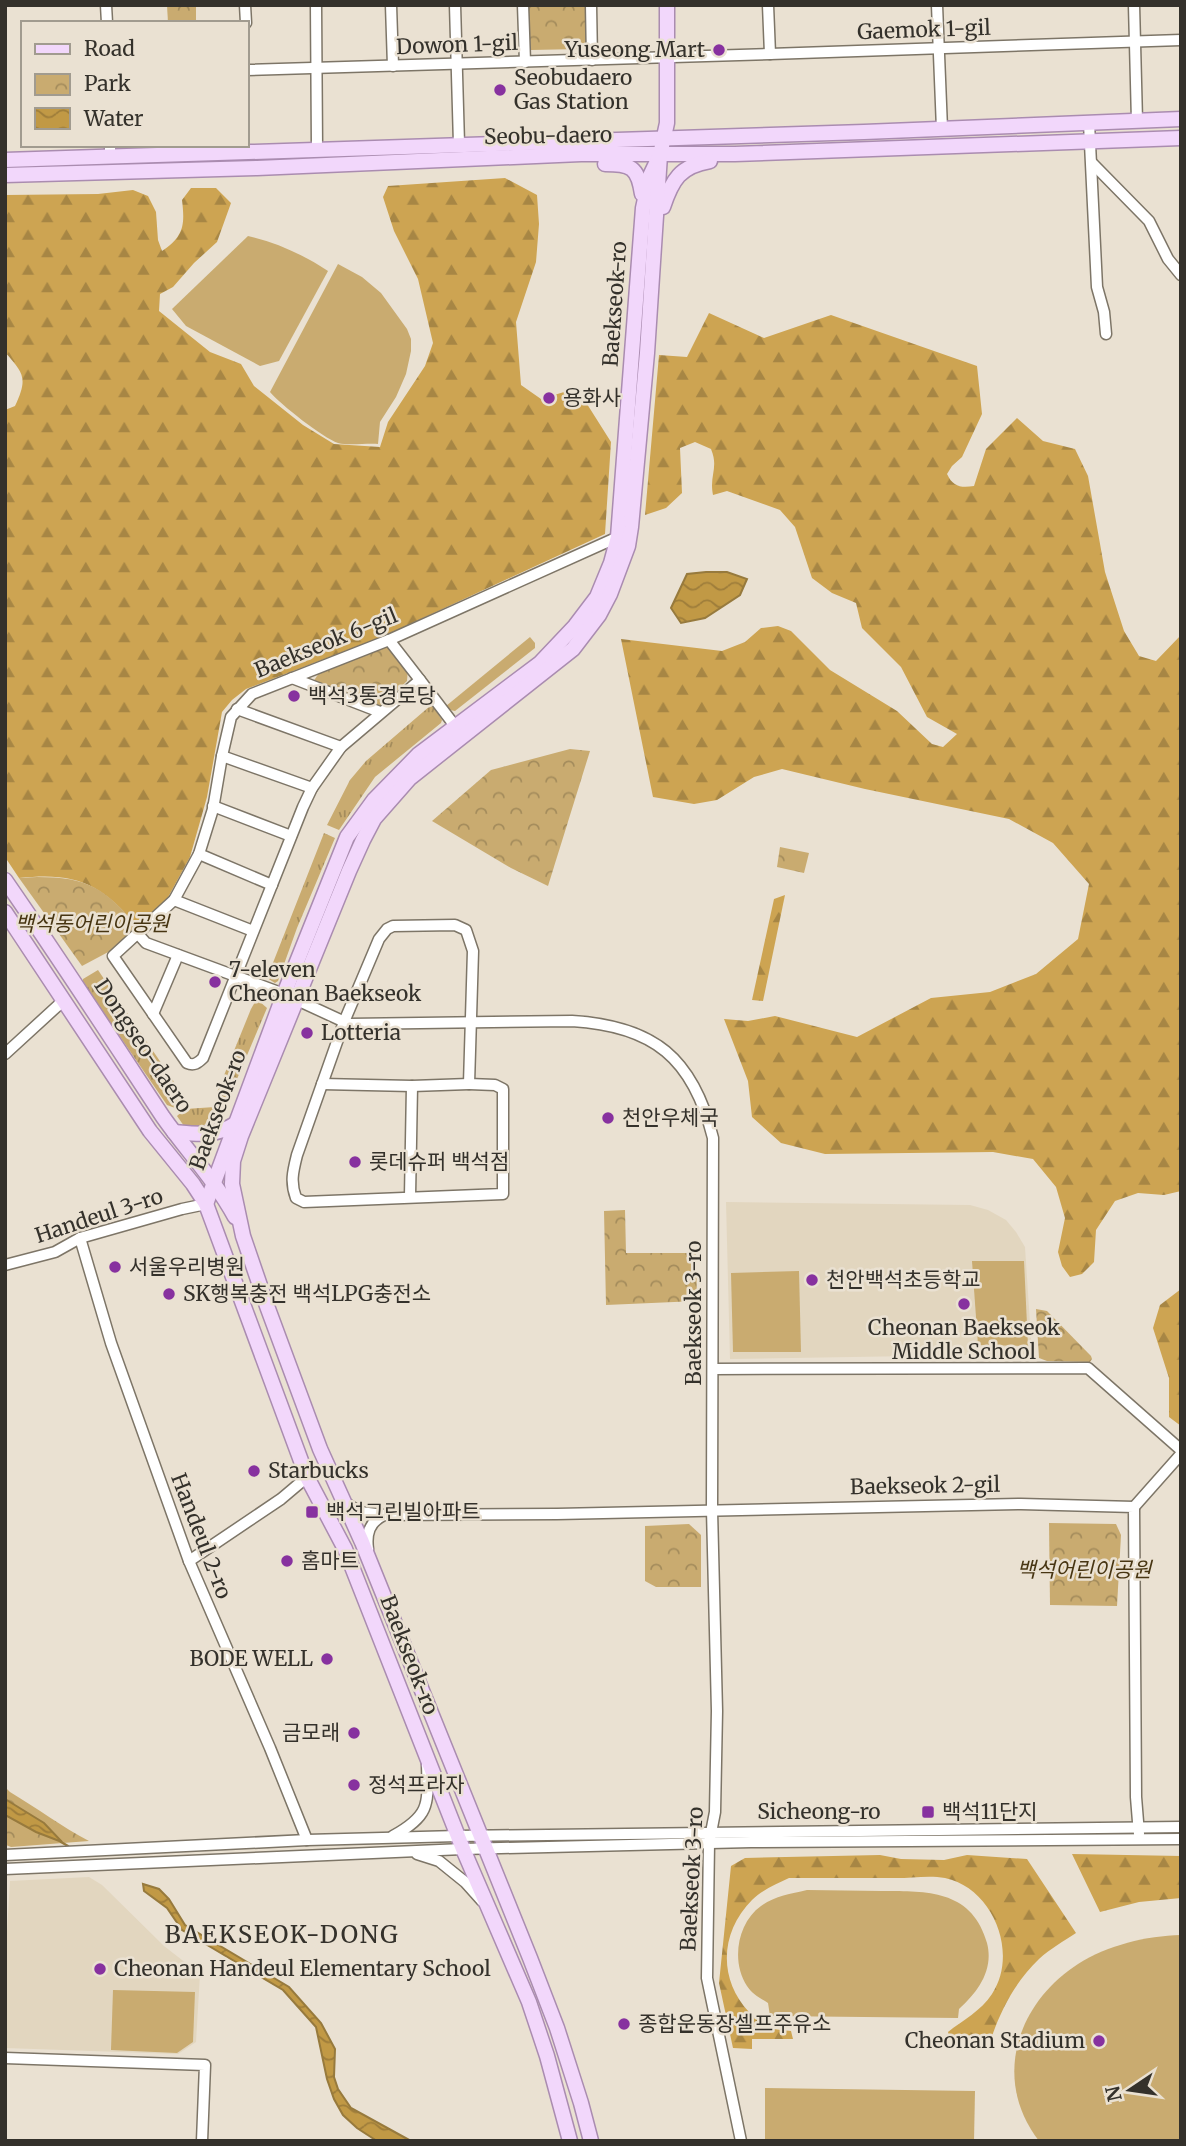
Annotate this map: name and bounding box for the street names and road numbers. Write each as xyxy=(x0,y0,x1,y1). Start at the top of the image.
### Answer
street label: Gaemok 1-gil xyxy=(857,14,992,45)
street label: Dowon 1-gil xyxy=(395,29,519,60)
street label: Seobu-daero xyxy=(484,121,612,150)
street label: Baekseok-ro xyxy=(597,240,632,368)
street label: Baekseok 6-gil xyxy=(250,601,402,683)
street label: Dongseo-daero xyxy=(89,974,198,1118)
street label: Baekseok-ro xyxy=(183,1046,252,1174)
street label: Handeul 3-ro xyxy=(31,1182,166,1249)
street label: Baekseok 3-ro xyxy=(680,1241,707,1385)
street label: Handeul 2-ro xyxy=(165,1469,238,1603)
street label: Baekseok 2-gil xyxy=(850,1471,1001,1500)
street label: Baekseok-ro xyxy=(374,1591,445,1718)
street label: Sicheong-ro xyxy=(757,1798,881,1825)
street label: Baekseok 3-ro xyxy=(674,1806,709,1952)

